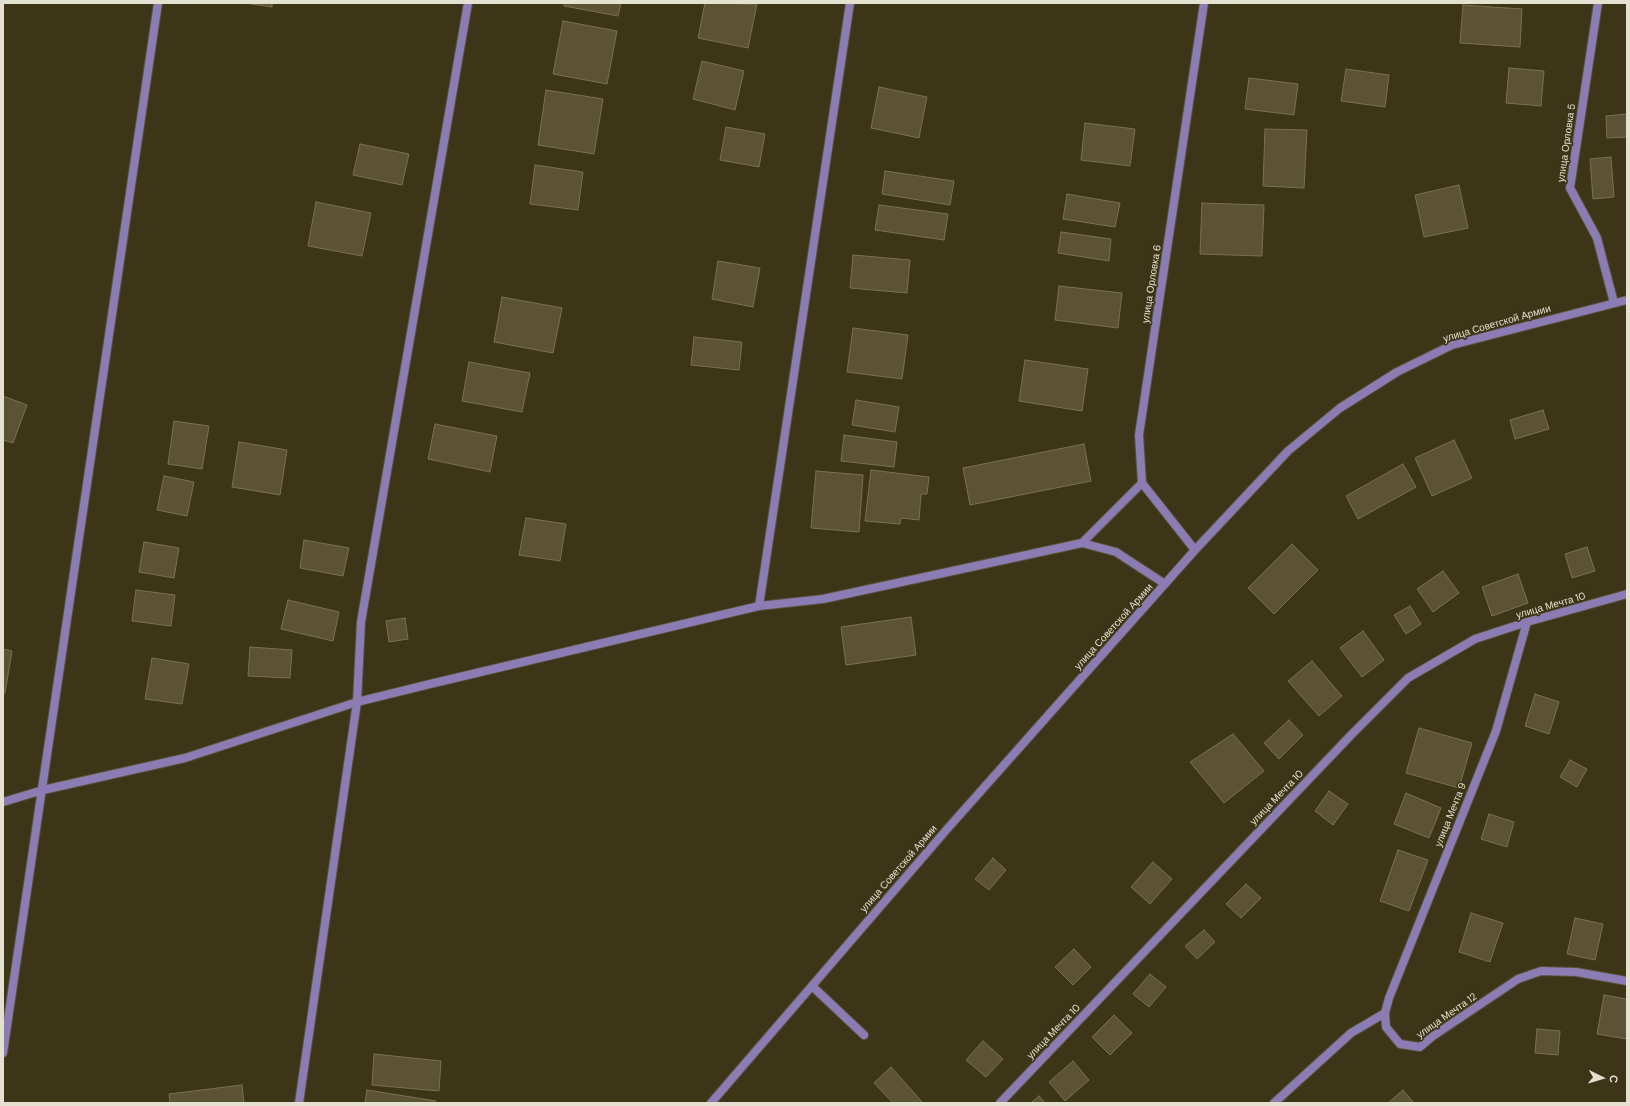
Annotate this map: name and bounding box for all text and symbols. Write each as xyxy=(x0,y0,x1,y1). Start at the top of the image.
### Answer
street label: улица Орловка 5 xyxy=(1556,103,1578,183)
street label: улица Орловка 6 xyxy=(1140,244,1164,324)
street label: улица Советской Армии xyxy=(1442,303,1552,345)
street label: улица Советской Армии xyxy=(1072,582,1156,672)
street label: улица Мечта 10 xyxy=(1515,590,1587,622)
street label: улица Мечта 10 xyxy=(1248,768,1306,828)
street label: улица Мечта 9 xyxy=(1433,781,1469,849)
street label: улица Советской Армии xyxy=(858,823,940,915)
street label: улица Мечта 12 xyxy=(1415,991,1479,1041)
street label: улица Мечта 10 xyxy=(1025,1002,1083,1062)
north arrow xyxy=(1582,1058,1622,1098)
text: С xyxy=(1607,1074,1621,1084)

